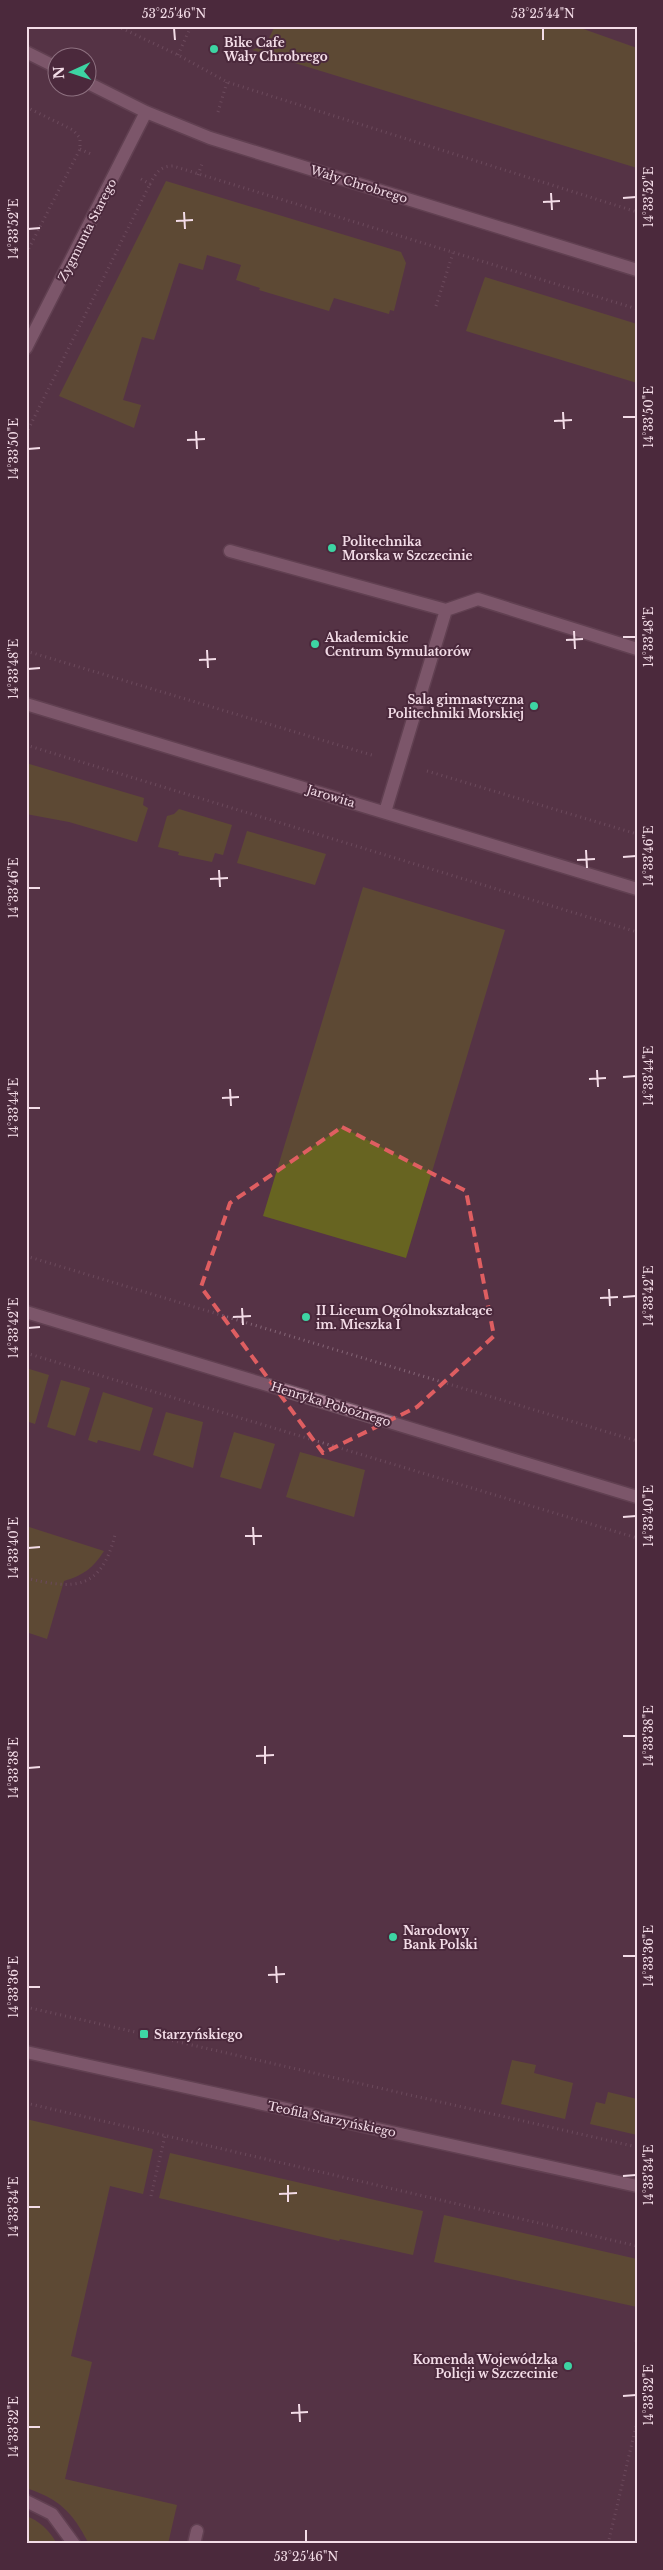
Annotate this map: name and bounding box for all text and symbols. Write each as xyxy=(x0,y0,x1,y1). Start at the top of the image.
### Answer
text: 53°25'46"N xyxy=(142,6,206,21)
text: 53°25'44"N xyxy=(511,6,575,21)
place label: Bike Cafe Wały Chrobrego xyxy=(223,35,328,64)
marker: Bike Cafe Wały Chrobrego xyxy=(208,43,220,55)
north arrow xyxy=(48,48,98,98)
text: N xyxy=(50,66,68,80)
street label: Wały Chrobrego xyxy=(308,162,410,206)
text: 14°33'52"E xyxy=(641,166,656,227)
street label: Zygmunta Starego xyxy=(55,176,119,284)
text: 14°33'52"E xyxy=(6,198,21,259)
text: 14°33'50"E xyxy=(641,386,656,448)
text: 14°33'50"E xyxy=(6,418,21,480)
place label: Politechnika Morska w Szczecinie xyxy=(342,534,473,563)
marker: Politechnika Morska w Szczecinie xyxy=(326,542,338,554)
text: 14°33'48"E xyxy=(641,606,656,667)
place label: Akademickie Centrum Symulatorów xyxy=(324,630,472,659)
text: 14°33'48"E xyxy=(6,638,21,699)
marker: Akademickie Centrum Symulatorów xyxy=(309,638,321,650)
place label: Sala gimnastyczna Politechniki Morskiej xyxy=(387,692,524,721)
marker: Sala gimnastyczna Politechniki Morskiej xyxy=(528,700,540,712)
street label: Jarowita xyxy=(303,781,357,811)
text: 14°33'46"E xyxy=(641,825,656,887)
text: 14°33'46"E xyxy=(6,857,21,919)
text: 14°33'44"E xyxy=(641,1046,656,1106)
text: 14°33'44"E xyxy=(6,1078,21,1138)
text: 14°33'42"E xyxy=(641,1265,656,1326)
text: 14°33'42"E xyxy=(6,1297,21,1358)
place label: II Liceum Ogólnokształcące im. Mieszka I xyxy=(316,1303,493,1332)
marker: II Liceum Ogólnokształcące im. Mieszka I xyxy=(300,1311,312,1323)
street label: Henryka Pobożnego xyxy=(269,1379,393,1429)
text: 14°33'40"E xyxy=(641,1485,656,1547)
text: 14°33'40"E xyxy=(6,1517,21,1579)
text: 14°33'38"E xyxy=(641,1705,656,1767)
text: 14°33'38"E xyxy=(6,1737,21,1799)
place label: Narodowy Bank Polski xyxy=(403,1923,478,1952)
text: 14°33'36"E xyxy=(641,1925,656,1987)
marker: Narodowy Bank Polski xyxy=(387,1931,399,1943)
text: 14°33'36"E xyxy=(6,1956,21,2018)
place label: Starzyńskiego xyxy=(154,2027,243,2042)
marker: Starzyńskiego xyxy=(138,2028,150,2040)
street label: Teofila Starzyńskiego xyxy=(266,2098,398,2140)
text: 14°33'34"E xyxy=(641,2144,656,2206)
text: 14°33'34"E xyxy=(6,2176,21,2238)
place label: Komenda Wojewódzka Policji w Szczecinie xyxy=(413,2352,558,2381)
marker: Komenda Wojewódzka Policji w Szczecinie xyxy=(562,2360,574,2372)
text: 14°33'32"E xyxy=(641,2364,656,2426)
text: 14°33'32"E xyxy=(6,2396,21,2458)
text: 53°25'46"N xyxy=(274,2549,338,2564)

